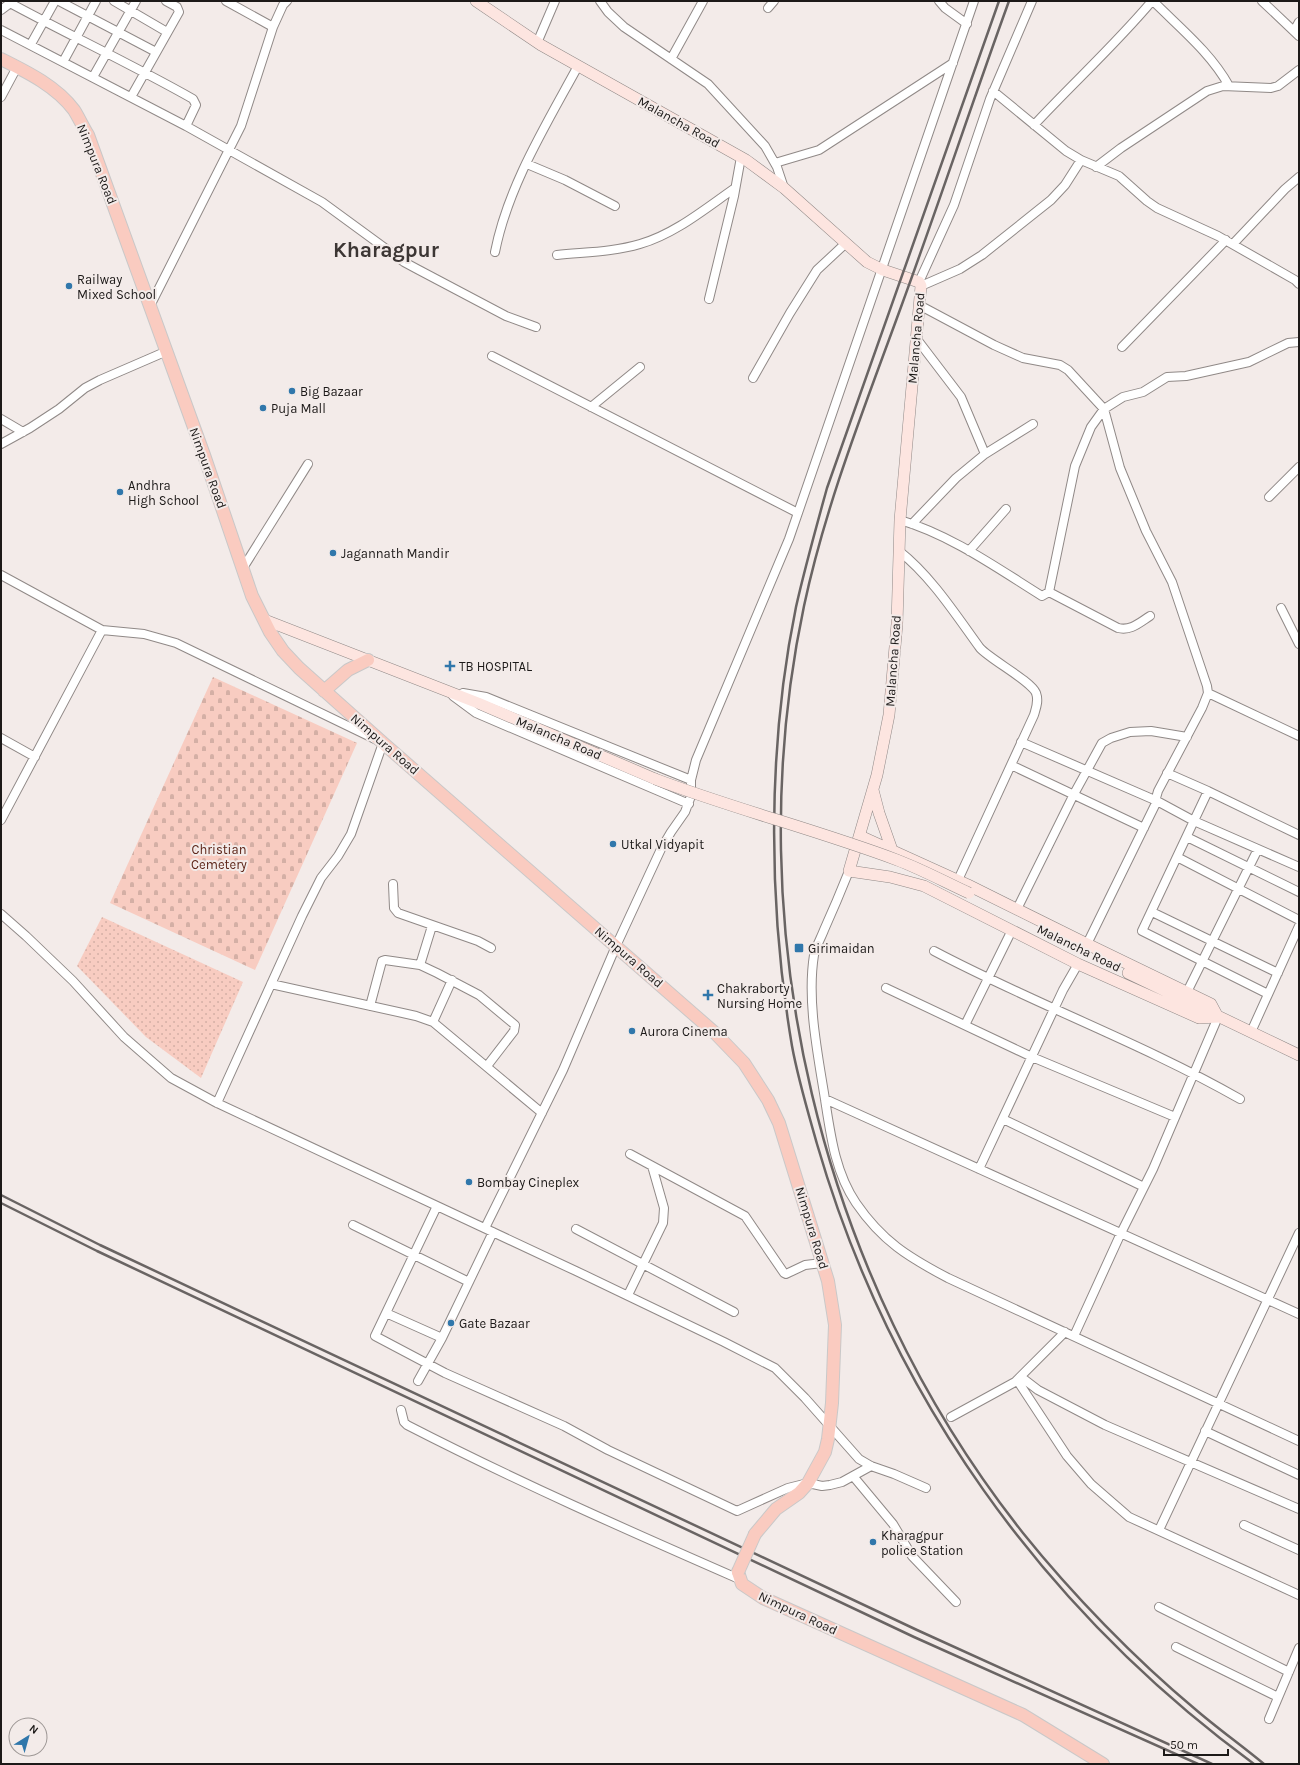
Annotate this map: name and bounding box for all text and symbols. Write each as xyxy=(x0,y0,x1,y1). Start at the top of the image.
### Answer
street label: Malancha Road xyxy=(635,93,723,151)
street label: Nimpura Road xyxy=(74,122,120,206)
district label: Kharagpur xyxy=(333,238,440,262)
place label: Railway Mixed School xyxy=(77,272,156,302)
marker: Railway Mixed School xyxy=(64,281,74,291)
street label: Malancha Road xyxy=(905,292,927,384)
place label: Big Bazaar xyxy=(300,384,363,399)
marker: Big Bazaar xyxy=(287,386,297,396)
place label: Puja Mall xyxy=(271,401,326,416)
marker: Puja Mall xyxy=(258,403,268,413)
street label: Nimpura Road xyxy=(186,425,230,511)
place label: Andhra High School xyxy=(128,478,199,508)
marker: Andhra High School xyxy=(115,487,125,497)
place label: Jagannath Mandir xyxy=(341,546,449,561)
marker: Jagannath Mandir xyxy=(328,548,338,558)
street label: Malancha Road xyxy=(882,615,904,707)
place label: TB HOSPITAL xyxy=(459,659,532,674)
marker: TB HOSPITAL xyxy=(444,660,456,672)
street label: Nimpura Road xyxy=(348,710,422,778)
street label: Malancha Road xyxy=(514,713,604,763)
place label: Utkal Vidyapit xyxy=(621,837,704,852)
marker: Utkal Vidyapit xyxy=(608,839,618,849)
park label: Christian Cemetery xyxy=(191,842,247,872)
street label: Malancha Road xyxy=(1035,921,1123,975)
street label: Nimpura Road xyxy=(592,923,666,991)
place label: Girimaidan xyxy=(808,941,875,956)
marker: Girimaidan xyxy=(793,942,805,954)
place label: Chakraborty Nursing Home xyxy=(717,981,802,1011)
marker: Chakraborty Nursing Home xyxy=(702,989,714,1001)
place label: Aurora Cinema xyxy=(640,1024,728,1039)
marker: Aurora Cinema xyxy=(627,1026,637,1036)
place label: Bombay Cineplex xyxy=(477,1175,580,1190)
marker: Bombay Cineplex xyxy=(464,1177,474,1187)
street label: Nimpura Road xyxy=(792,1185,832,1271)
place label: Gate Bazaar xyxy=(459,1316,530,1331)
marker: Gate Bazaar xyxy=(446,1318,456,1328)
place label: Kharagpur police Station xyxy=(881,1528,963,1558)
marker: Kharagpur police Station xyxy=(868,1537,878,1547)
street label: Nimpura Road xyxy=(756,1588,840,1638)
north arrow xyxy=(8,1717,48,1757)
text: N xyxy=(27,1722,41,1737)
scale bar xyxy=(1164,1731,1228,1757)
text: 50 m xyxy=(1170,1738,1198,1752)

